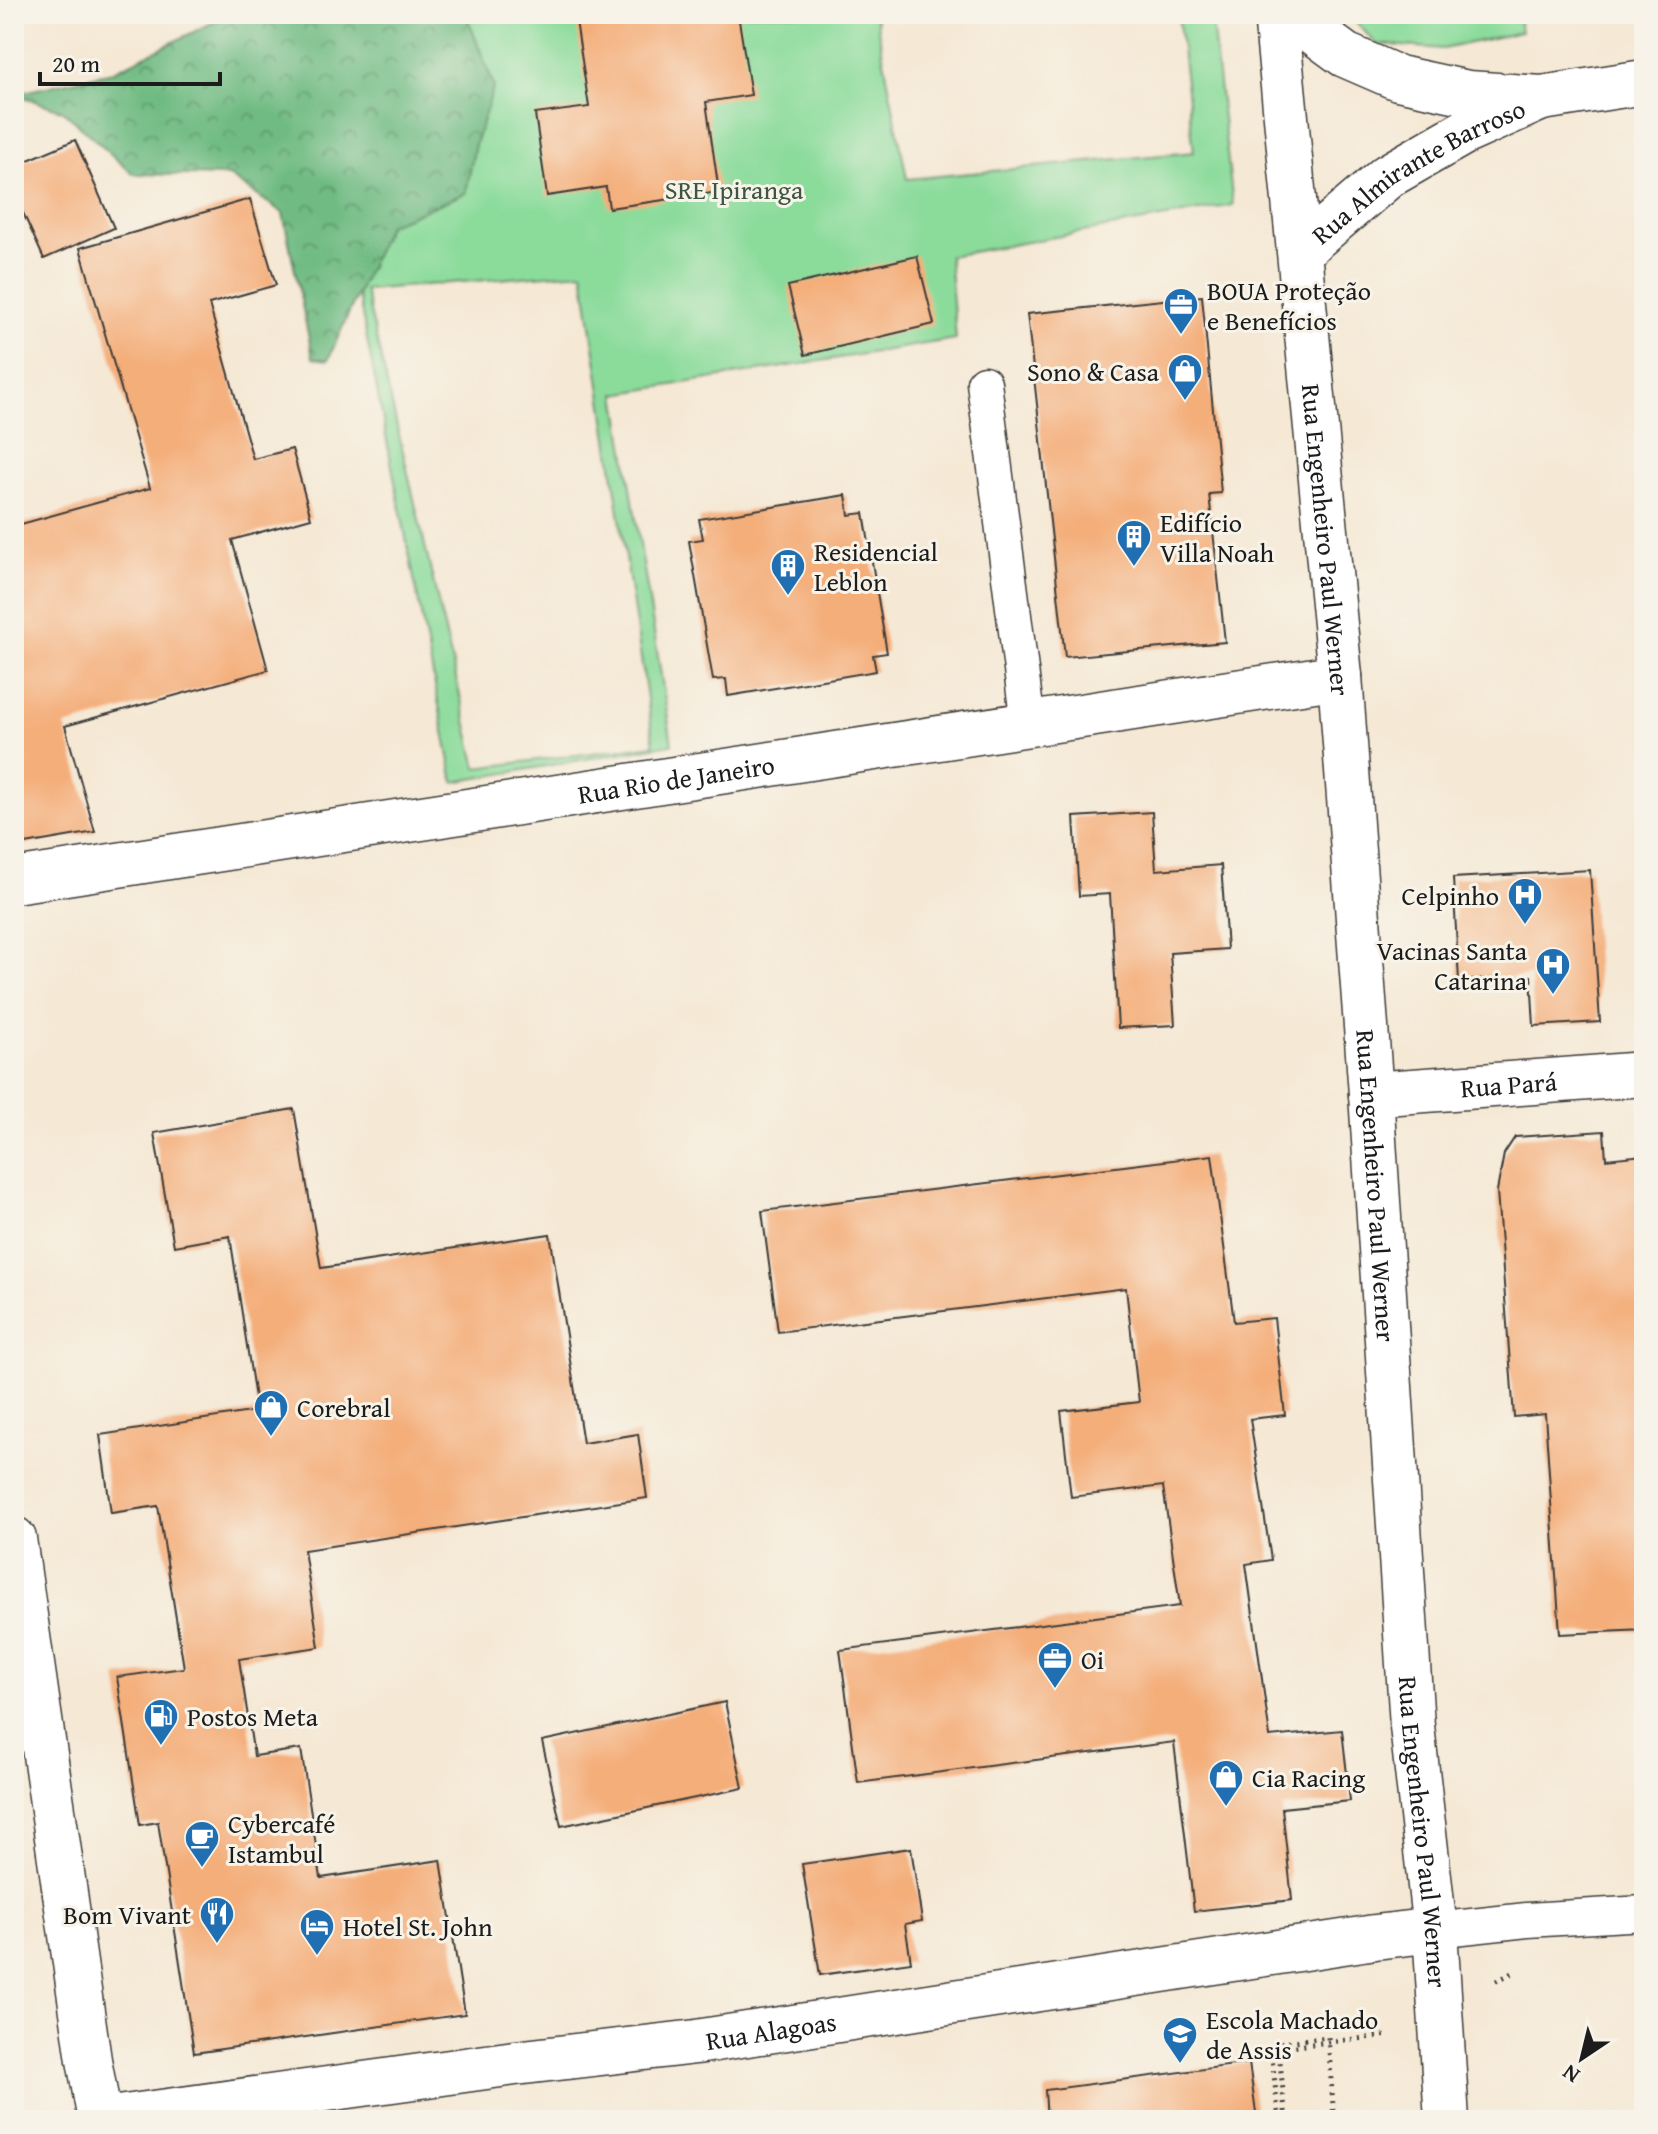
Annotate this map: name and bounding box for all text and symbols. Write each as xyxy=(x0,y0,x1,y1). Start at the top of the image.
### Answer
scale bar xyxy=(40,36,220,86)
text: 20 m xyxy=(52,46,100,81)
street label: Rua Almirante Barroso xyxy=(1302,88,1531,253)
park label: SRE Ipiranga xyxy=(665,170,804,209)
place label: BOUA Proteção e Benefícios xyxy=(1207,271,1371,340)
office icon: BOUA Proteção e Benefícios xyxy=(1162,286,1200,336)
place label: Sono & Casa xyxy=(1027,352,1160,391)
shop icon: Sono & Casa xyxy=(1166,352,1204,402)
street label: Rua Engenheiro Paul Werner xyxy=(1292,382,1361,697)
place label: Edifício Villa Noah xyxy=(1160,503,1274,572)
building icon: Edifício Villa Noah xyxy=(1115,518,1153,568)
place label: Residencial Leblon xyxy=(814,532,938,601)
building icon: Residencial Leblon xyxy=(769,547,807,597)
street label: Rua Rio de Janeiro xyxy=(575,744,777,813)
place label: Celpinho xyxy=(1402,876,1499,915)
hospital icon: Celpinho xyxy=(1506,876,1544,926)
place label: Vacinas Santa Catarina xyxy=(1376,931,1528,1000)
hospital icon: Vacinas Santa Catarina xyxy=(1534,946,1572,996)
street label: Rua Engenheiro Paul Werner xyxy=(1347,1028,1407,1343)
street label: Rua Pará xyxy=(1459,1061,1559,1107)
shop icon: Corebral xyxy=(252,1388,290,1438)
place label: Corebral xyxy=(297,1388,390,1427)
office icon: Oi xyxy=(1036,1640,1074,1690)
place label: Oi xyxy=(1081,1640,1104,1679)
street label: Rua Engenheiro Paul Werner xyxy=(1389,1675,1458,1989)
fuel station icon: Postos Meta xyxy=(142,1697,180,1747)
place label: Postos Meta xyxy=(187,1697,319,1736)
shop icon: Cia Racing xyxy=(1207,1758,1245,1808)
place label: Cia Racing xyxy=(1252,1758,1365,1797)
place label: Cybercafé Istambul xyxy=(228,1804,335,1873)
cafe icon: Cybercafé Istambul xyxy=(183,1819,221,1869)
place label: Bom Vivant xyxy=(63,1895,191,1934)
restaurant icon: Bom Vivant xyxy=(198,1895,236,1945)
hotel icon: Hotel St. John xyxy=(298,1907,336,1957)
place label: Hotel St. John xyxy=(343,1907,493,1946)
place label: Escola Machado de Assis xyxy=(1206,2000,1378,2069)
street label: Rua Alagoas xyxy=(703,2001,839,2060)
school or university icon: Escola Machado de Assis xyxy=(1161,2015,1199,2065)
north arrow xyxy=(1542,2018,1622,2098)
text: N xyxy=(1555,2057,1586,2092)

